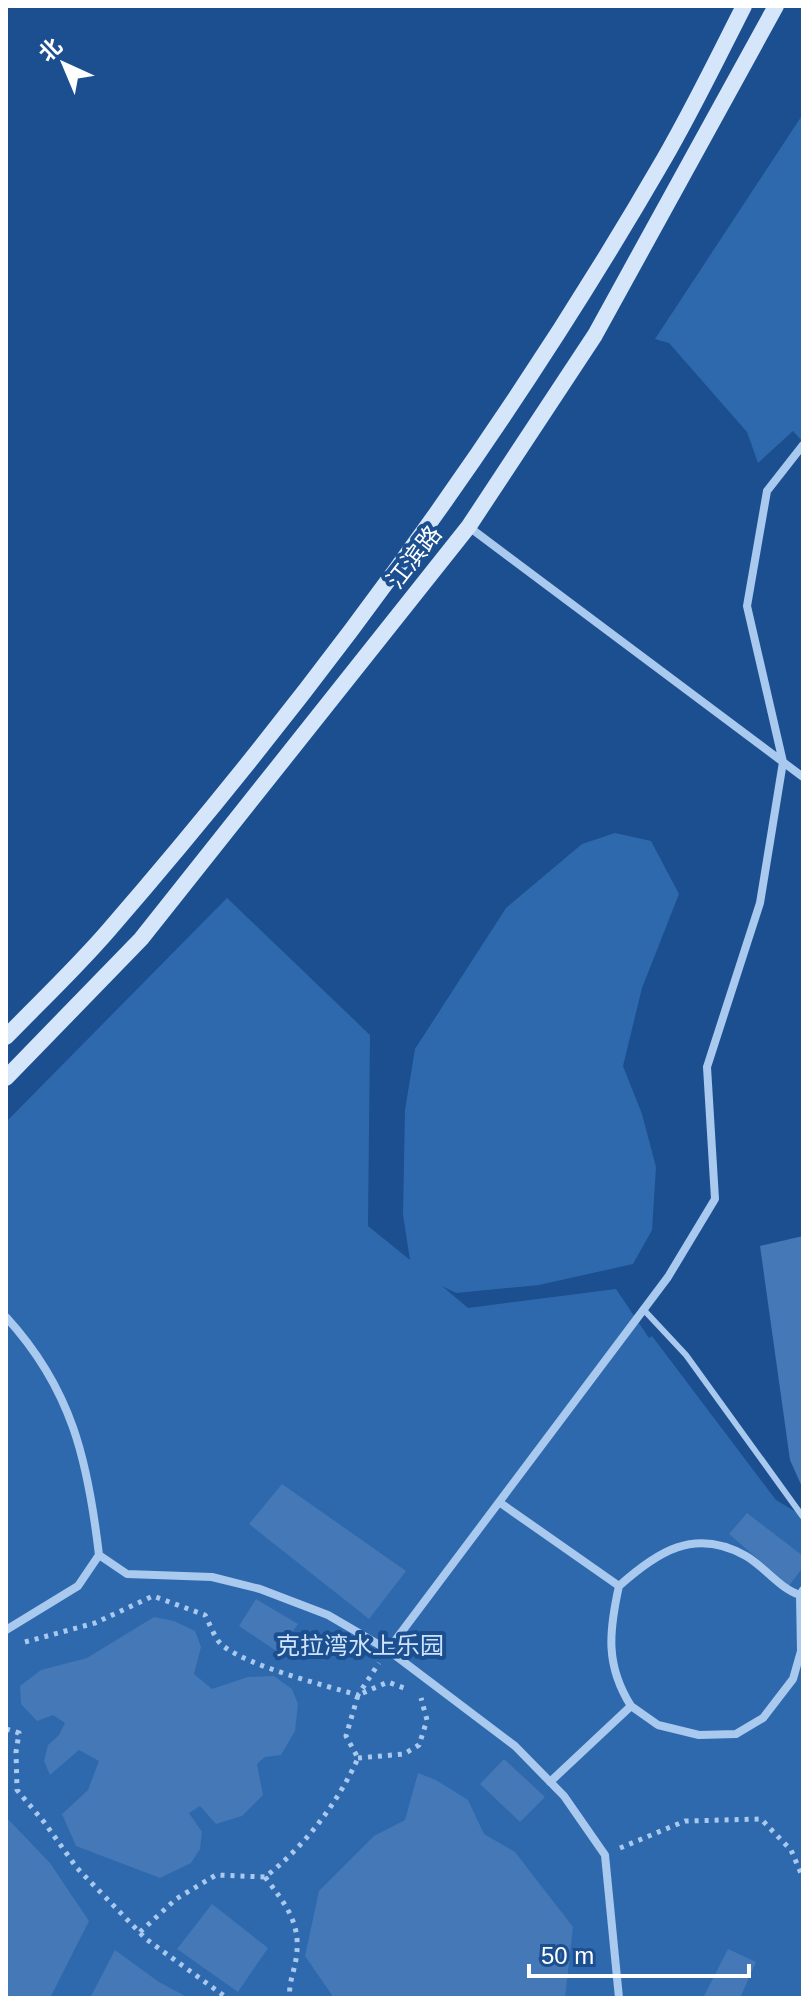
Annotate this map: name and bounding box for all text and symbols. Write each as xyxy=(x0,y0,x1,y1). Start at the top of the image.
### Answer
north arrow xyxy=(24,24,104,104)
text: 北 xyxy=(34,33,67,67)
street label: 江滨路 xyxy=(381,520,447,594)
park label: 克拉湾水上乐园 xyxy=(276,1632,444,1659)
scale bar xyxy=(529,1928,749,1978)
text: 50 m xyxy=(541,1942,594,1969)

